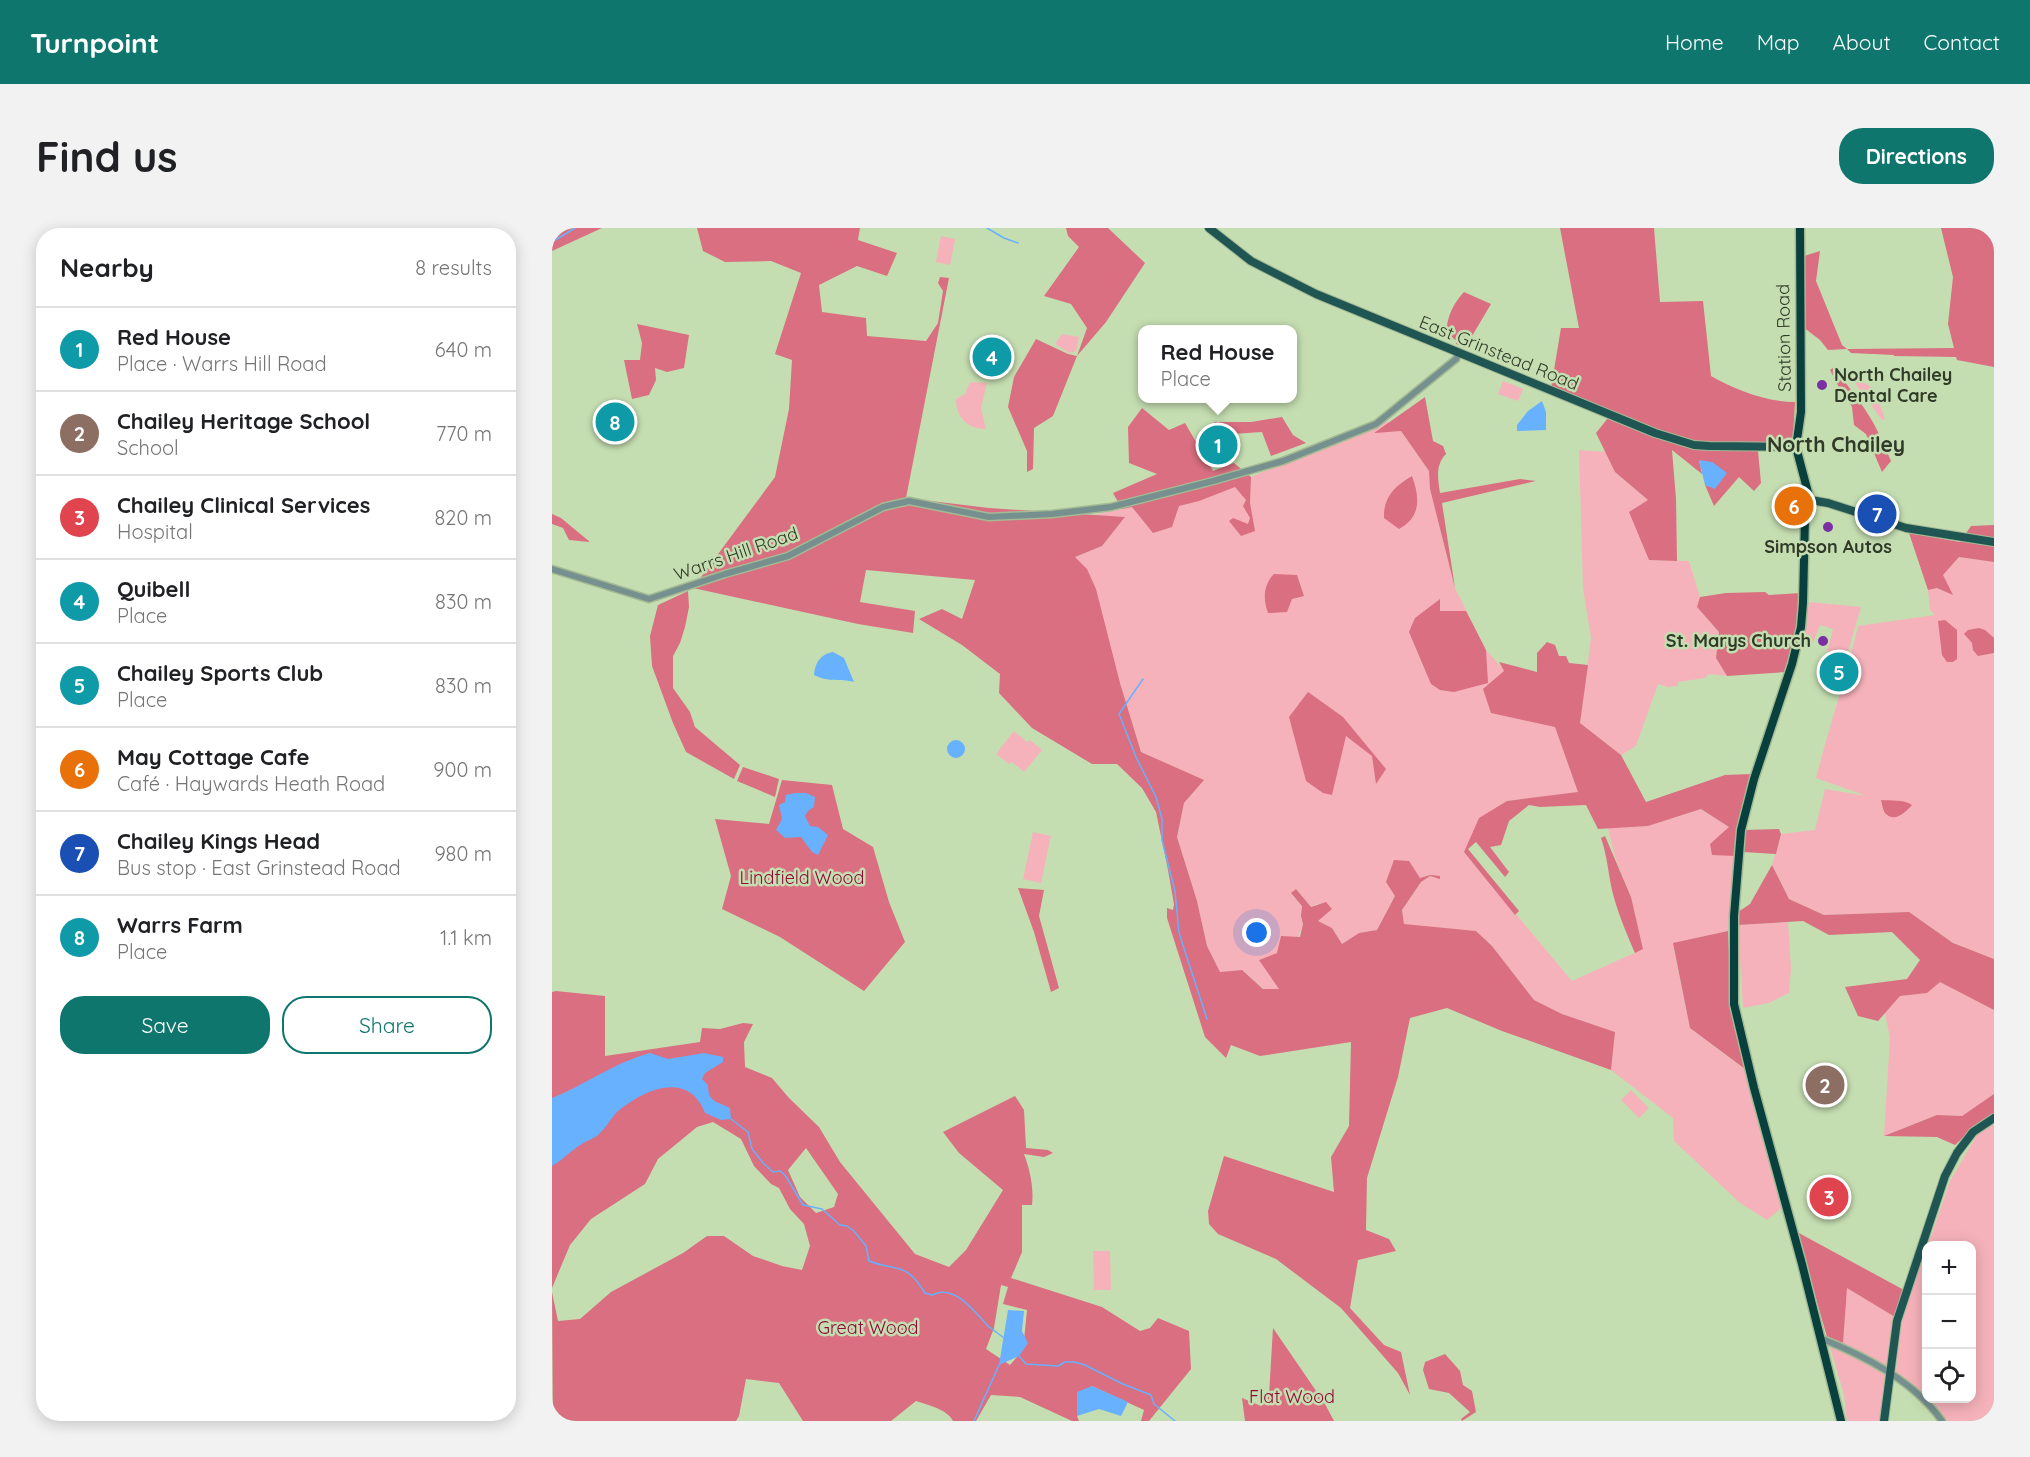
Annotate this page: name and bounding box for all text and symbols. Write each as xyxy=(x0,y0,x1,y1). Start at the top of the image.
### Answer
text: Turnpoint xyxy=(30,25,159,60)
text: Home xyxy=(1665,29,1724,55)
text: Map xyxy=(1757,29,1800,55)
text: About xyxy=(1833,29,1891,55)
text: Contact xyxy=(1924,29,2000,55)
button: Directions xyxy=(1839,128,1994,184)
text: Find us xyxy=(36,130,178,183)
text: Nearby xyxy=(60,251,154,284)
text: 8 results xyxy=(415,255,492,280)
street label: Station Road xyxy=(1771,284,1796,392)
street label: East Grinstead Road xyxy=(1416,310,1582,395)
text: Red House xyxy=(117,323,231,351)
popup xyxy=(1138,325,1297,403)
pin: 4 xyxy=(972,334,1012,380)
text: 1 xyxy=(76,337,83,362)
text: 640 m xyxy=(435,337,492,362)
text: Red House xyxy=(1160,338,1275,366)
text: Place · Warrs Hill Road xyxy=(117,351,327,376)
place label: North Chailey Dental Care xyxy=(1834,363,1952,407)
text: Place xyxy=(1160,366,1211,391)
marker: North Chailey Dental Care xyxy=(1815,378,1829,392)
pin: 8 xyxy=(596,400,634,444)
text: Chailey Heritage School xyxy=(117,407,370,435)
text: 2 xyxy=(74,421,85,446)
text: 770 m xyxy=(436,421,492,446)
pin: 1 xyxy=(1198,422,1238,468)
district label: North Chailey xyxy=(1767,431,1905,457)
text: School xyxy=(117,435,179,460)
pin: 6 xyxy=(1774,484,1814,528)
text: Chailey Clinical Services xyxy=(117,491,370,519)
pin: 7 xyxy=(1858,492,1896,536)
text: 3 xyxy=(74,505,85,530)
text: 820 m xyxy=(435,505,492,530)
text: Hospital xyxy=(117,519,193,544)
marker: Simpson Autos xyxy=(1821,520,1835,534)
street label: Warrs Hill Road xyxy=(671,521,801,586)
place label: Simpson Autos xyxy=(1764,535,1892,558)
text: Quibell xyxy=(117,575,190,603)
text: 4 xyxy=(74,589,85,614)
text: 830 m xyxy=(435,589,492,614)
text: Place xyxy=(117,603,167,628)
place label: St. Marys Church xyxy=(1666,629,1811,652)
marker: St. Marys Church xyxy=(1816,634,1830,648)
pin: 5 xyxy=(1820,650,1858,694)
text: Chailey Sports Club xyxy=(117,659,323,687)
text: 5 xyxy=(74,673,85,698)
text: 830 m xyxy=(435,673,492,698)
text: Place xyxy=(117,687,167,712)
text: May Cottage Cafe xyxy=(117,743,310,771)
text: 6 xyxy=(74,757,85,782)
text: 900 m xyxy=(433,757,492,782)
text: Café · Haywards Heath Road xyxy=(117,771,385,796)
text: Chailey Kings Head xyxy=(117,827,320,855)
text: 7 xyxy=(74,841,85,866)
text: 980 m xyxy=(434,841,492,866)
text: Bus stop · East Grinstead Road xyxy=(117,855,401,880)
park label: Lindfield Wood xyxy=(740,866,864,889)
text: Warrs Farm xyxy=(117,911,243,939)
your location xyxy=(1242,918,1271,947)
text: 8 xyxy=(74,925,85,950)
text: 1.1 km xyxy=(440,925,492,950)
text: Place xyxy=(117,939,167,964)
button: Save xyxy=(60,996,270,1054)
button: Share xyxy=(282,996,492,1054)
pin: 2 xyxy=(1806,1062,1844,1108)
pin: 3 xyxy=(1810,1174,1848,1220)
map controls xyxy=(1922,1241,1976,1403)
button: + xyxy=(1922,1241,1976,1295)
button: − xyxy=(1922,1295,1976,1349)
park label: Great Wood xyxy=(818,1316,918,1339)
button: locate xyxy=(1922,1349,1976,1403)
park label: Flat Wood xyxy=(1249,1385,1335,1408)

